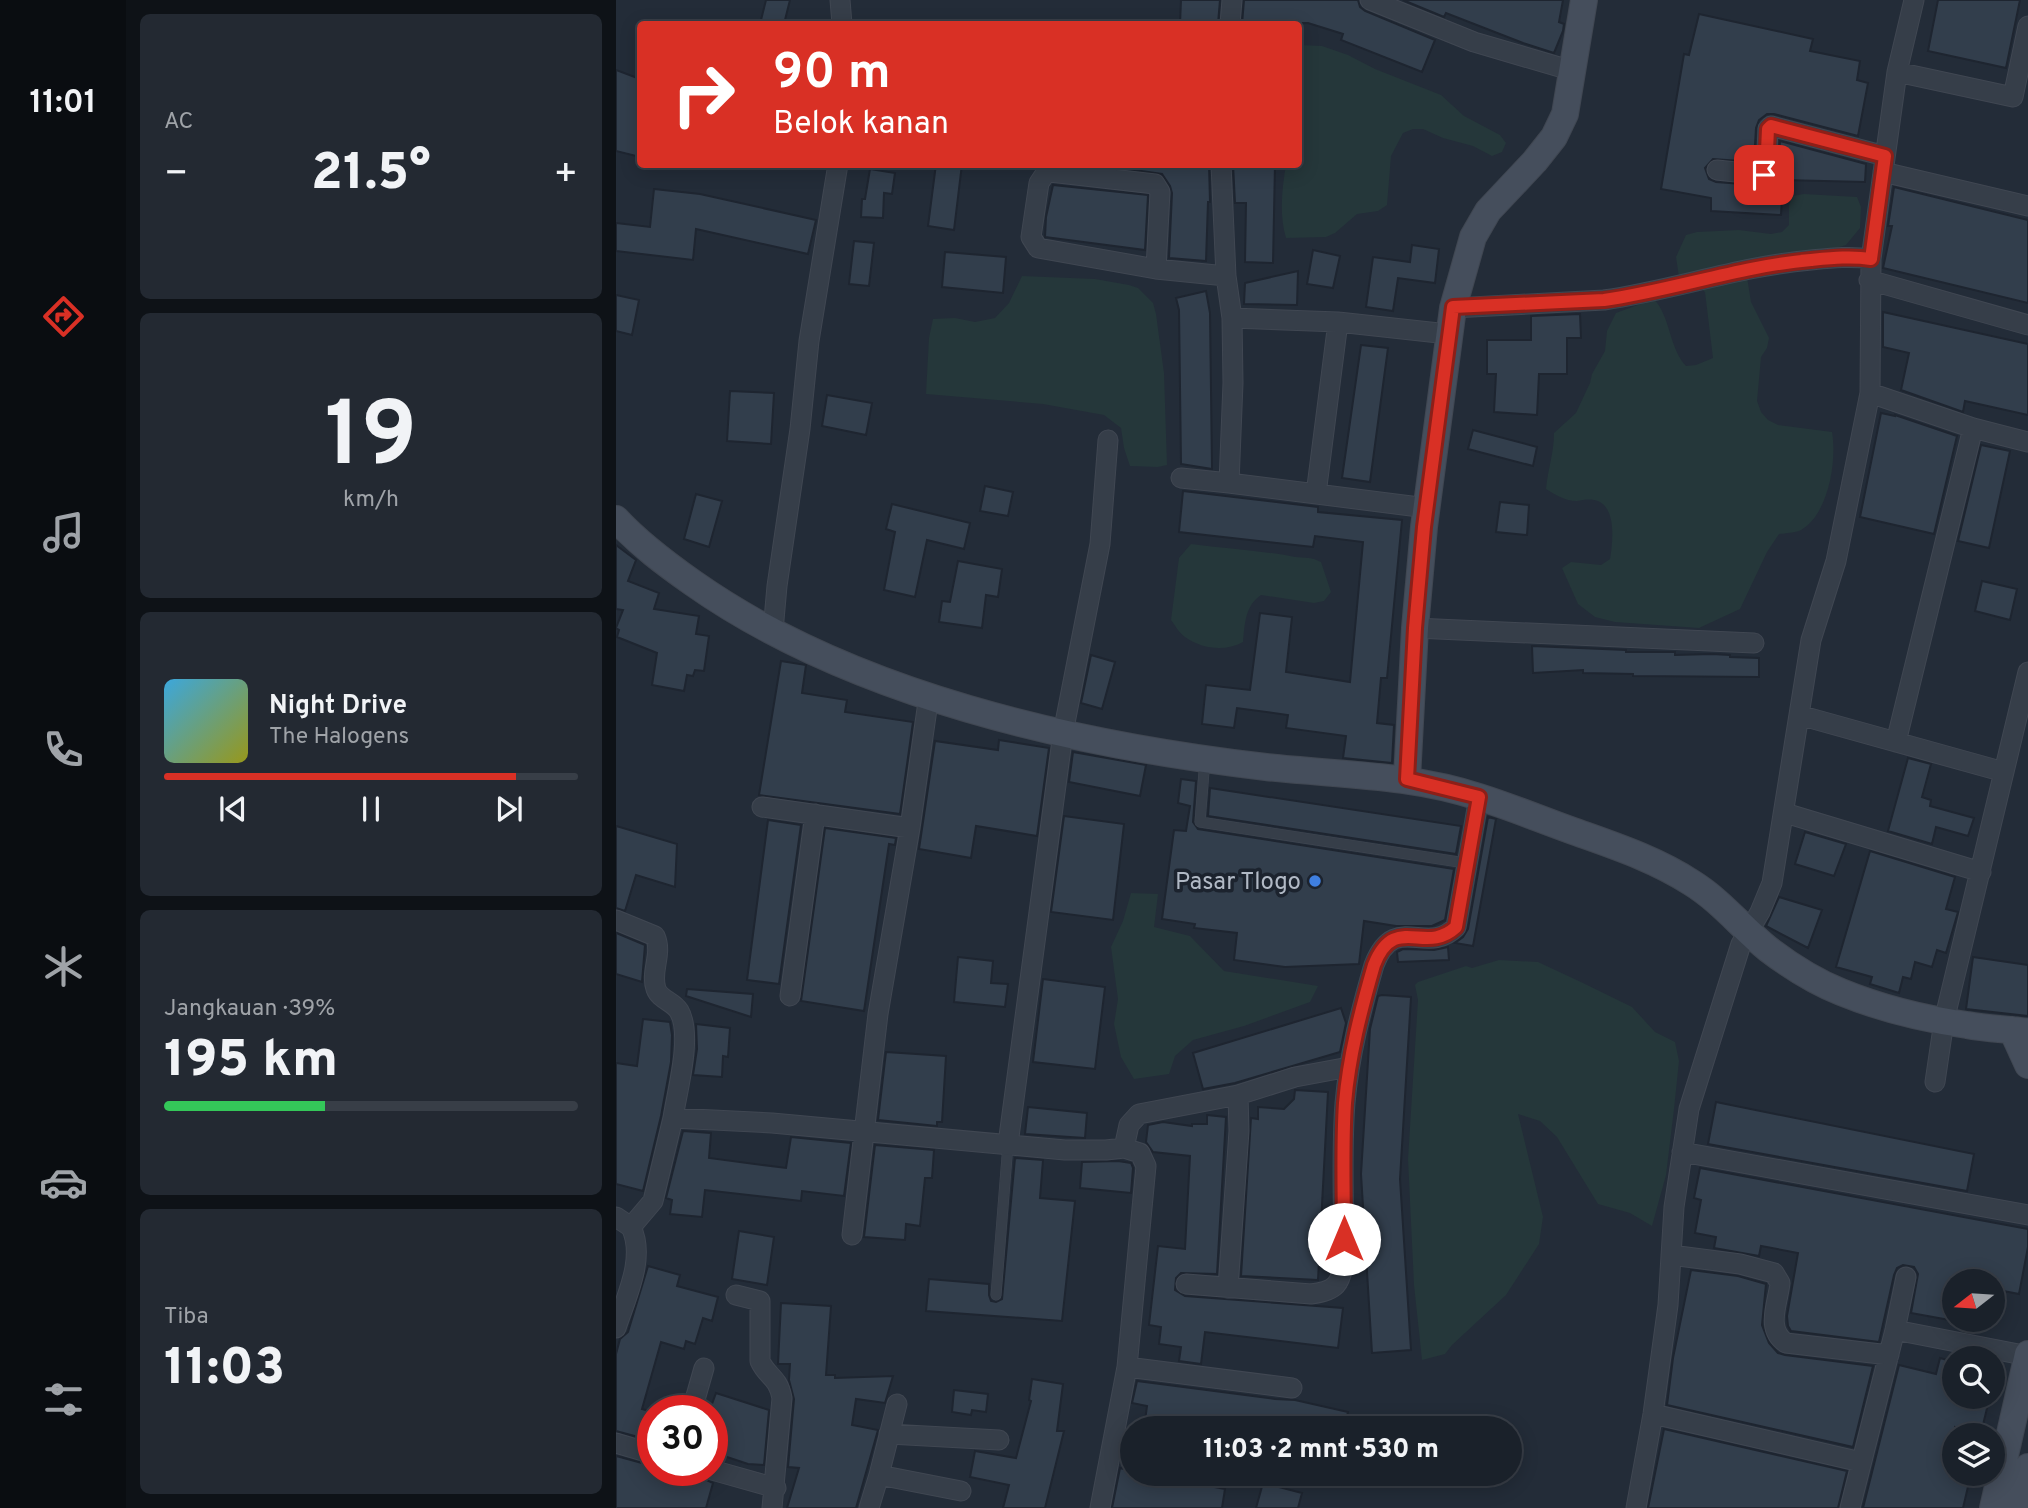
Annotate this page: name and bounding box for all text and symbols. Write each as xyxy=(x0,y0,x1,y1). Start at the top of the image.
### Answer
text: 90 m xyxy=(773,44,891,106)
icon: right xyxy=(658,49,749,140)
text: 11:01 xyxy=(29,84,97,124)
text: Belok kanan xyxy=(773,105,949,145)
text: AC xyxy=(164,108,193,137)
text: 21.5° xyxy=(311,142,431,208)
pin xyxy=(1734,145,1794,205)
text: − xyxy=(164,151,189,200)
text: + xyxy=(553,151,578,200)
icon: arrive xyxy=(1745,156,1783,194)
icon: directions xyxy=(39,292,88,341)
text: 19 xyxy=(325,383,417,498)
text: km/h xyxy=(343,486,399,515)
icon: music xyxy=(39,508,88,557)
text: Night Drive xyxy=(269,690,407,723)
text: The Halogens xyxy=(269,723,409,752)
icon: phone xyxy=(39,725,88,774)
icon: previous xyxy=(214,790,252,828)
icon: pause xyxy=(352,790,390,828)
icon: next xyxy=(490,790,528,828)
place label: Pasar Tlogo xyxy=(1175,868,1301,898)
marker: Pasar Tlogo xyxy=(1307,873,1323,889)
icon: climate xyxy=(39,942,88,991)
text: Jangkauan · 39% xyxy=(164,995,335,1024)
text: 195 km xyxy=(164,1029,338,1095)
icon: car xyxy=(39,1158,88,1207)
position arrow xyxy=(1307,1202,1381,1276)
north arrow xyxy=(1942,1269,2006,1332)
map controls xyxy=(1942,1269,2005,1486)
text: Tiba xyxy=(164,1303,209,1332)
text: 11:03 xyxy=(164,1337,285,1403)
button: search xyxy=(1942,1346,2005,1409)
icon: filters xyxy=(39,1375,88,1424)
speed limit sign: 30 xyxy=(637,1395,728,1486)
button: layers xyxy=(1942,1423,2005,1486)
text: 11:03 · 2 mnt · 530 m xyxy=(1203,1434,1439,1467)

